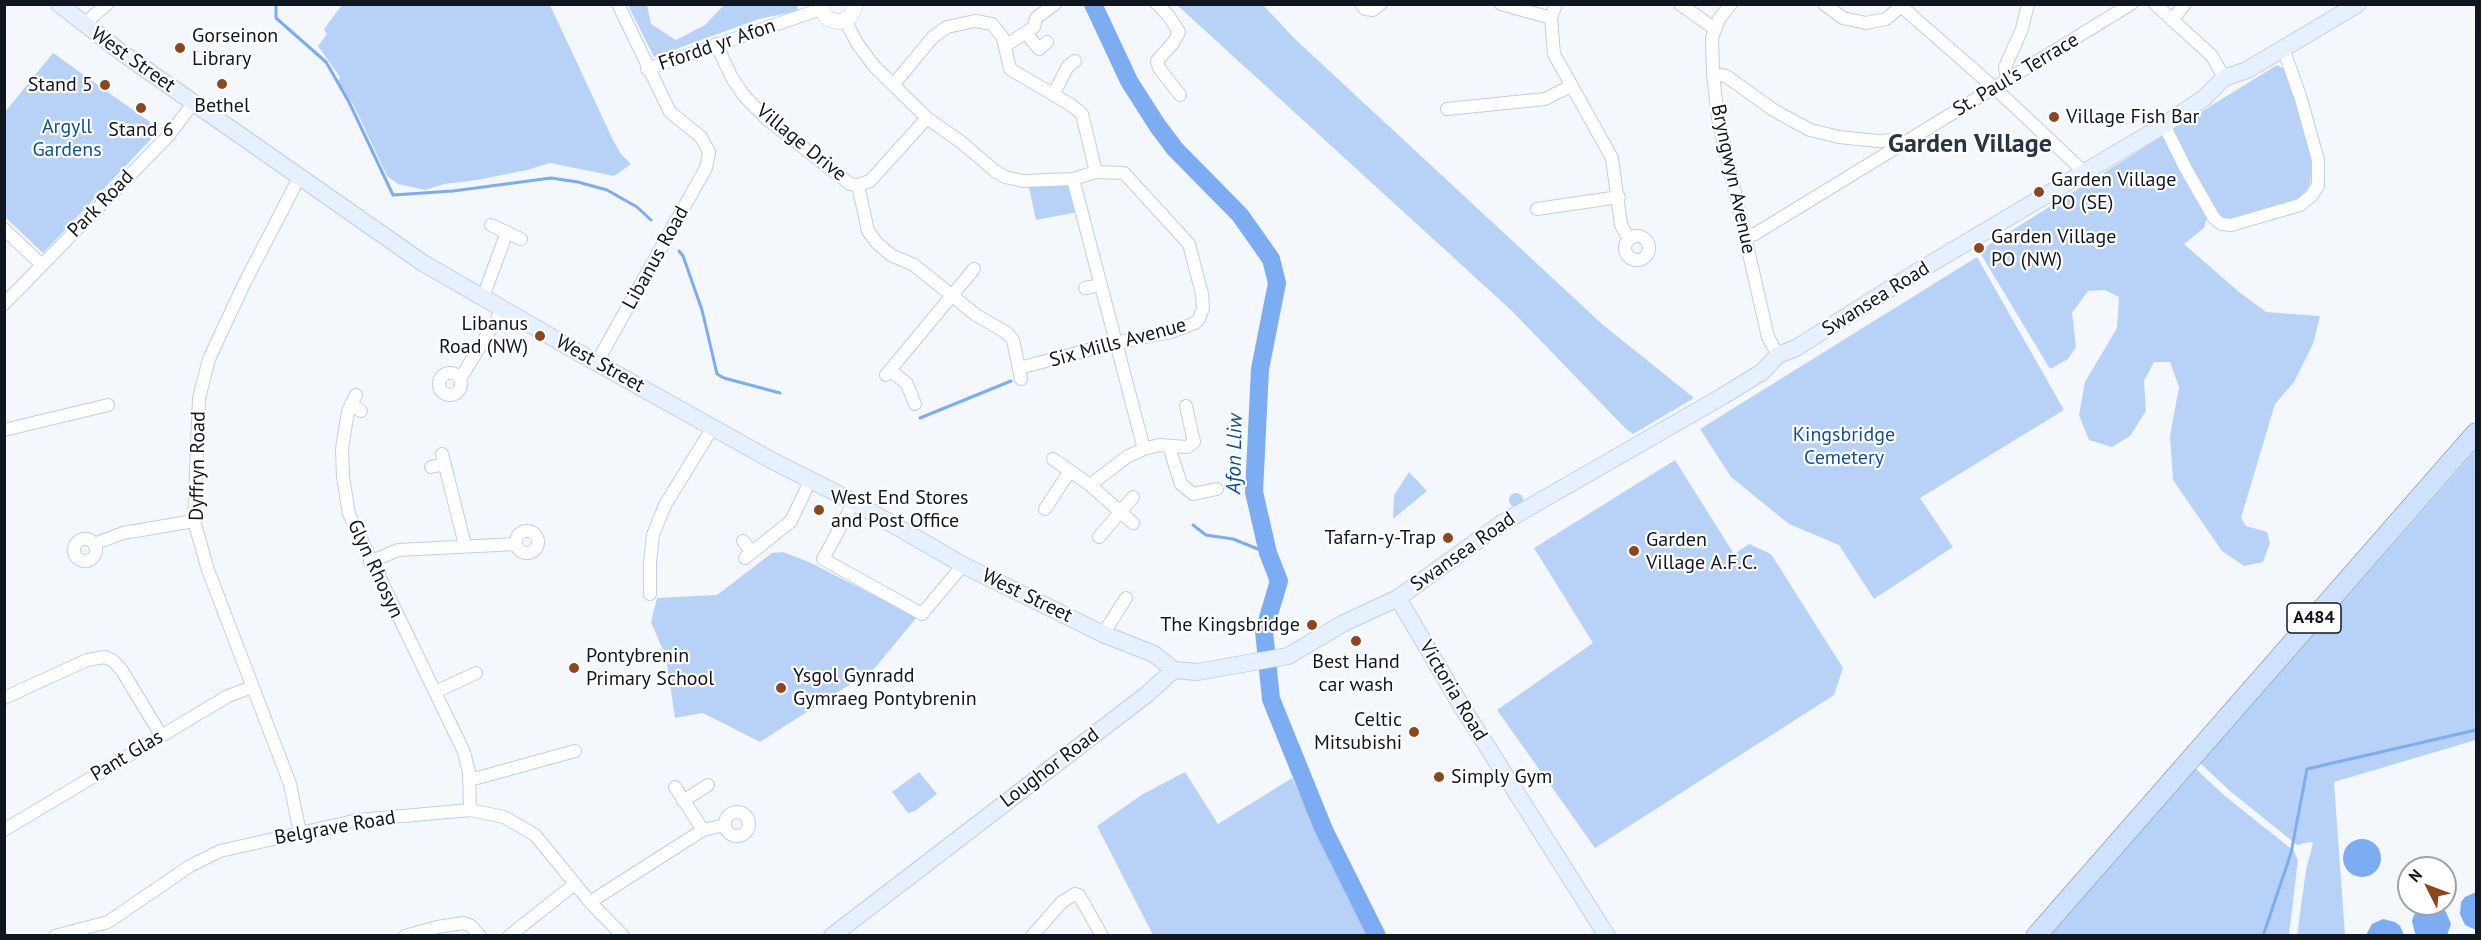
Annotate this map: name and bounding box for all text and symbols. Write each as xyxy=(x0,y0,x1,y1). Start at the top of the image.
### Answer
street label: Ffordd yr Afon xyxy=(655,14,779,76)
street label: West Street xyxy=(86,22,180,98)
place label: Gorseinon Library xyxy=(192,24,278,71)
street label: St. Paul's Terrace xyxy=(1949,28,2083,122)
marker: Gorseinon Library xyxy=(173,41,187,55)
place label: Stand 5 xyxy=(28,73,93,97)
marker: Bethel xyxy=(215,77,229,91)
marker: Stand 5 xyxy=(98,78,112,92)
place label: Bethel xyxy=(194,94,250,118)
street label: Village Drive xyxy=(751,99,851,187)
marker: Stand 6 xyxy=(134,101,148,115)
street label: Bryngwyn Avenue xyxy=(1705,102,1761,256)
place label: Village Fish Bar xyxy=(2066,105,2199,129)
marker: Village Fish Bar xyxy=(2047,110,2061,124)
park label: Argyll Gardens xyxy=(32,115,102,162)
place label: Stand 6 xyxy=(108,118,174,142)
district label: Garden Village xyxy=(1888,129,2052,161)
street label: Park Road xyxy=(63,165,139,243)
place label: Garden Village PO (SE) xyxy=(2051,168,2176,215)
marker: Garden Village PO (SE) xyxy=(2032,185,2046,199)
street label: Libanus Road xyxy=(618,202,694,314)
place label: Garden Village PO (NW) xyxy=(1991,225,2116,272)
marker: Garden Village PO (NW) xyxy=(1972,241,1986,255)
street label: Swansea Road xyxy=(1818,256,1934,342)
place label: Libanus Road (NW) xyxy=(439,312,528,359)
street label: Six Mills Avenue xyxy=(1047,313,1189,373)
marker: Libanus Road (NW) xyxy=(533,329,547,343)
street label: West Street xyxy=(552,330,648,398)
street label: Dyffryn Road xyxy=(185,411,211,521)
water label: Afon Lliw xyxy=(1222,414,1248,494)
park label: Kingsbridge Cemetery xyxy=(1793,423,1895,470)
place label: West End Stores and Post Office xyxy=(831,486,968,533)
marker: West End Stores and Post Office xyxy=(812,503,826,517)
street label: Swansea Road xyxy=(1406,507,1520,597)
street label: Glyn Rhosyn xyxy=(342,516,408,622)
place label: Tafarn-y-Trap xyxy=(1324,526,1436,550)
place label: Garden Village A.F.C. xyxy=(1646,528,1757,575)
marker: Tafarn-y-Trap xyxy=(1441,531,1455,545)
marker: Garden Village A.F.C. xyxy=(1627,544,1641,558)
street label: West Street xyxy=(978,564,1076,628)
road number: A484 xyxy=(2287,603,2341,633)
place label: The Kingsbridge xyxy=(1160,613,1300,637)
marker: The Kingsbridge xyxy=(1305,618,1319,632)
marker: Best Hand car wash xyxy=(1349,634,1363,648)
street label: Victoria Road xyxy=(1414,636,1492,746)
place label: Pontybrenin Primary School xyxy=(586,644,714,691)
place label: Best Hand car wash xyxy=(1312,650,1400,697)
marker: Pontybrenin Primary School xyxy=(567,661,581,675)
place label: Ysgol Gynradd Gymraeg Pontybrenin xyxy=(793,664,977,711)
marker: Ysgol Gynradd Gymraeg Pontybrenin xyxy=(774,681,788,695)
place label: Celtic Mitsubishi xyxy=(1314,708,1402,755)
street label: Loughor Road xyxy=(996,723,1104,813)
street label: Pant Glas xyxy=(87,725,167,787)
marker: Celtic Mitsubishi xyxy=(1407,725,1421,739)
place label: Simply Gym xyxy=(1451,765,1552,789)
marker: Simply Gym xyxy=(1432,770,1446,784)
street label: Belgrave Road xyxy=(273,806,397,850)
north arrow xyxy=(2397,856,2457,916)
text: N xyxy=(2404,865,2426,886)

